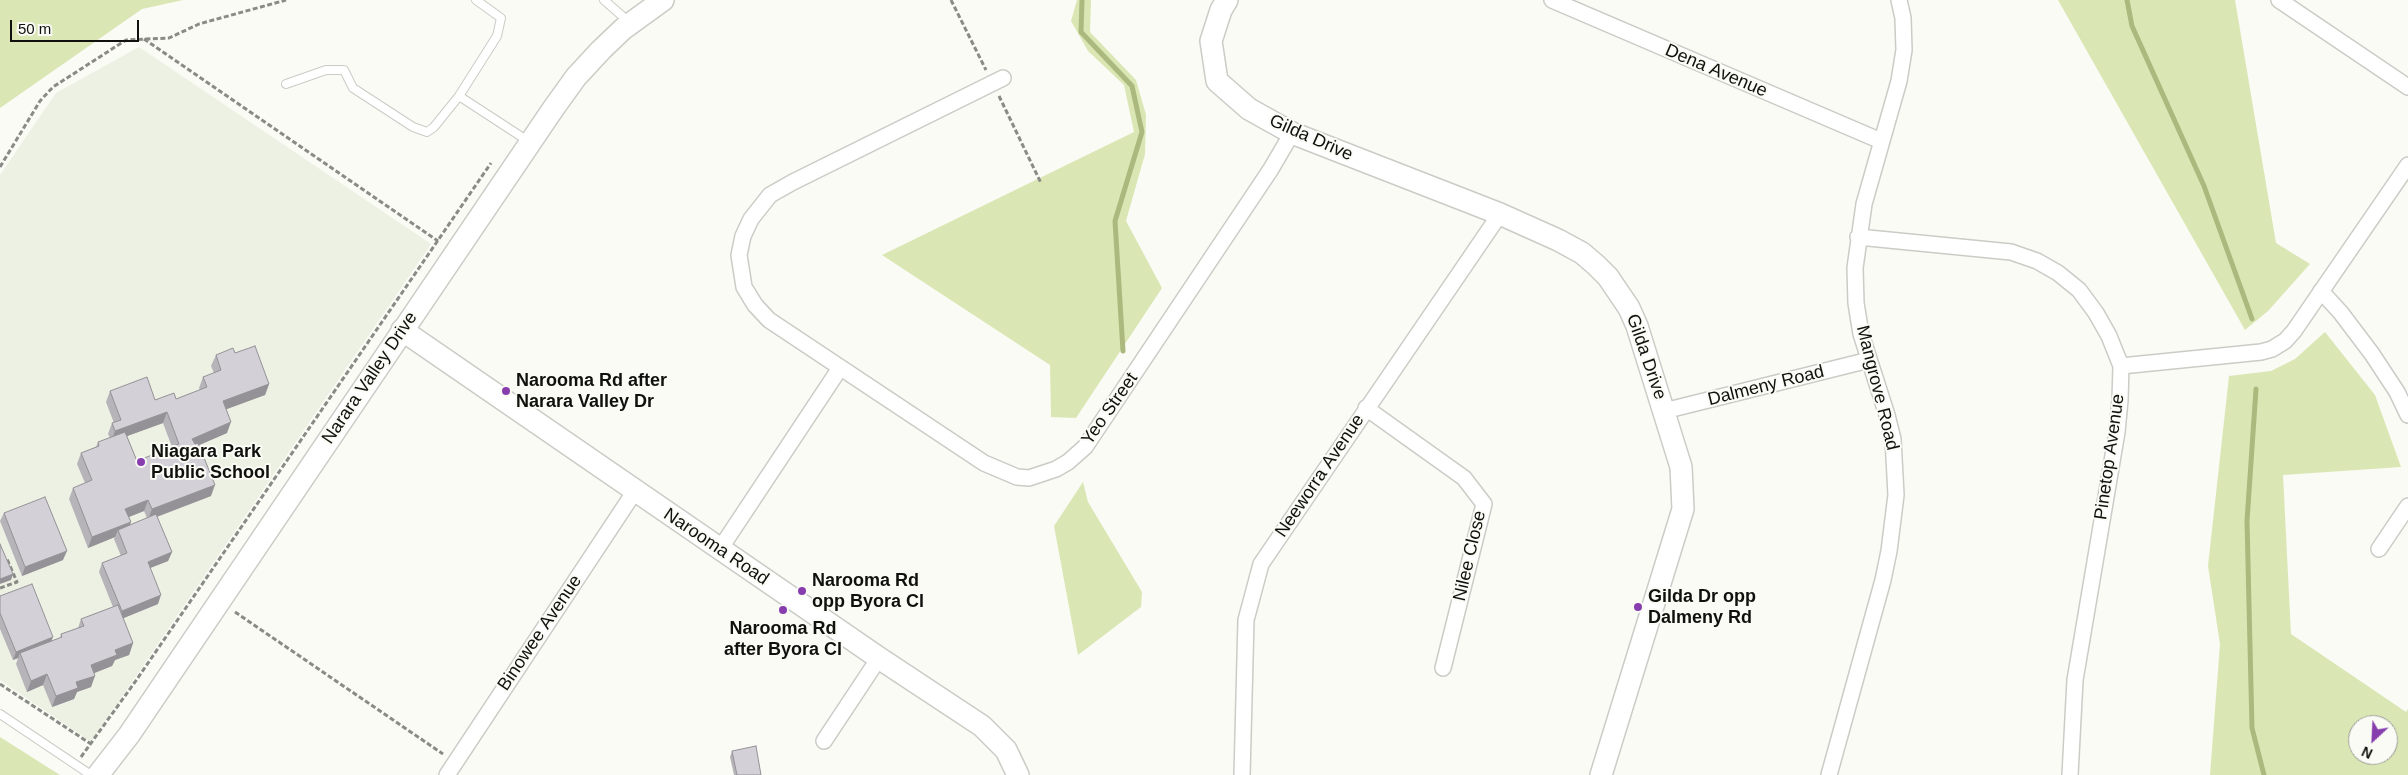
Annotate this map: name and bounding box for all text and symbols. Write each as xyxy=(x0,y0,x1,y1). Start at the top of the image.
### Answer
scale bar xyxy=(12,10,141,42)
text: 50 m xyxy=(18,20,51,37)
street label: Dena Avenue xyxy=(1662,40,1770,102)
street label: Gilda Drive xyxy=(1266,110,1356,166)
street label: Narara Valley Drive xyxy=(318,308,422,448)
street label: Gilda Drive xyxy=(1621,311,1671,403)
street label: Mangrove Road xyxy=(1851,323,1903,453)
street label: Dalmeny Road xyxy=(1706,361,1826,411)
street label: Yeo Street xyxy=(1077,369,1143,449)
place label: Narooma Rd after Narara Valley Dr xyxy=(516,370,667,412)
marker: Narooma Rd after Narara Valley Dr xyxy=(500,385,512,397)
street label: Pinetop Avenue xyxy=(2090,393,2130,521)
street label: Neeworra Avenue xyxy=(1271,410,1369,542)
place label: Niagara Park Public School xyxy=(151,441,270,484)
marker: Niagara Park Public School xyxy=(135,456,147,468)
street label: Narooma Road xyxy=(659,504,773,590)
street label: Nilee Close xyxy=(1449,509,1491,603)
place label: Narooma Rd opp Byora Cl xyxy=(812,570,924,612)
street label: Binowee Avenue xyxy=(493,571,587,695)
marker: Narooma Rd opp Byora Cl xyxy=(796,585,808,597)
place label: Gilda Dr opp Dalmeny Rd xyxy=(1648,586,1756,628)
marker: Gilda Dr opp Dalmeny Rd xyxy=(1632,601,1644,613)
marker: Narooma Rd after Byora Cl xyxy=(777,604,789,616)
place label: Narooma Rd after Byora Cl xyxy=(724,618,842,660)
north arrow xyxy=(2348,715,2398,765)
text: N xyxy=(2359,743,2375,762)

